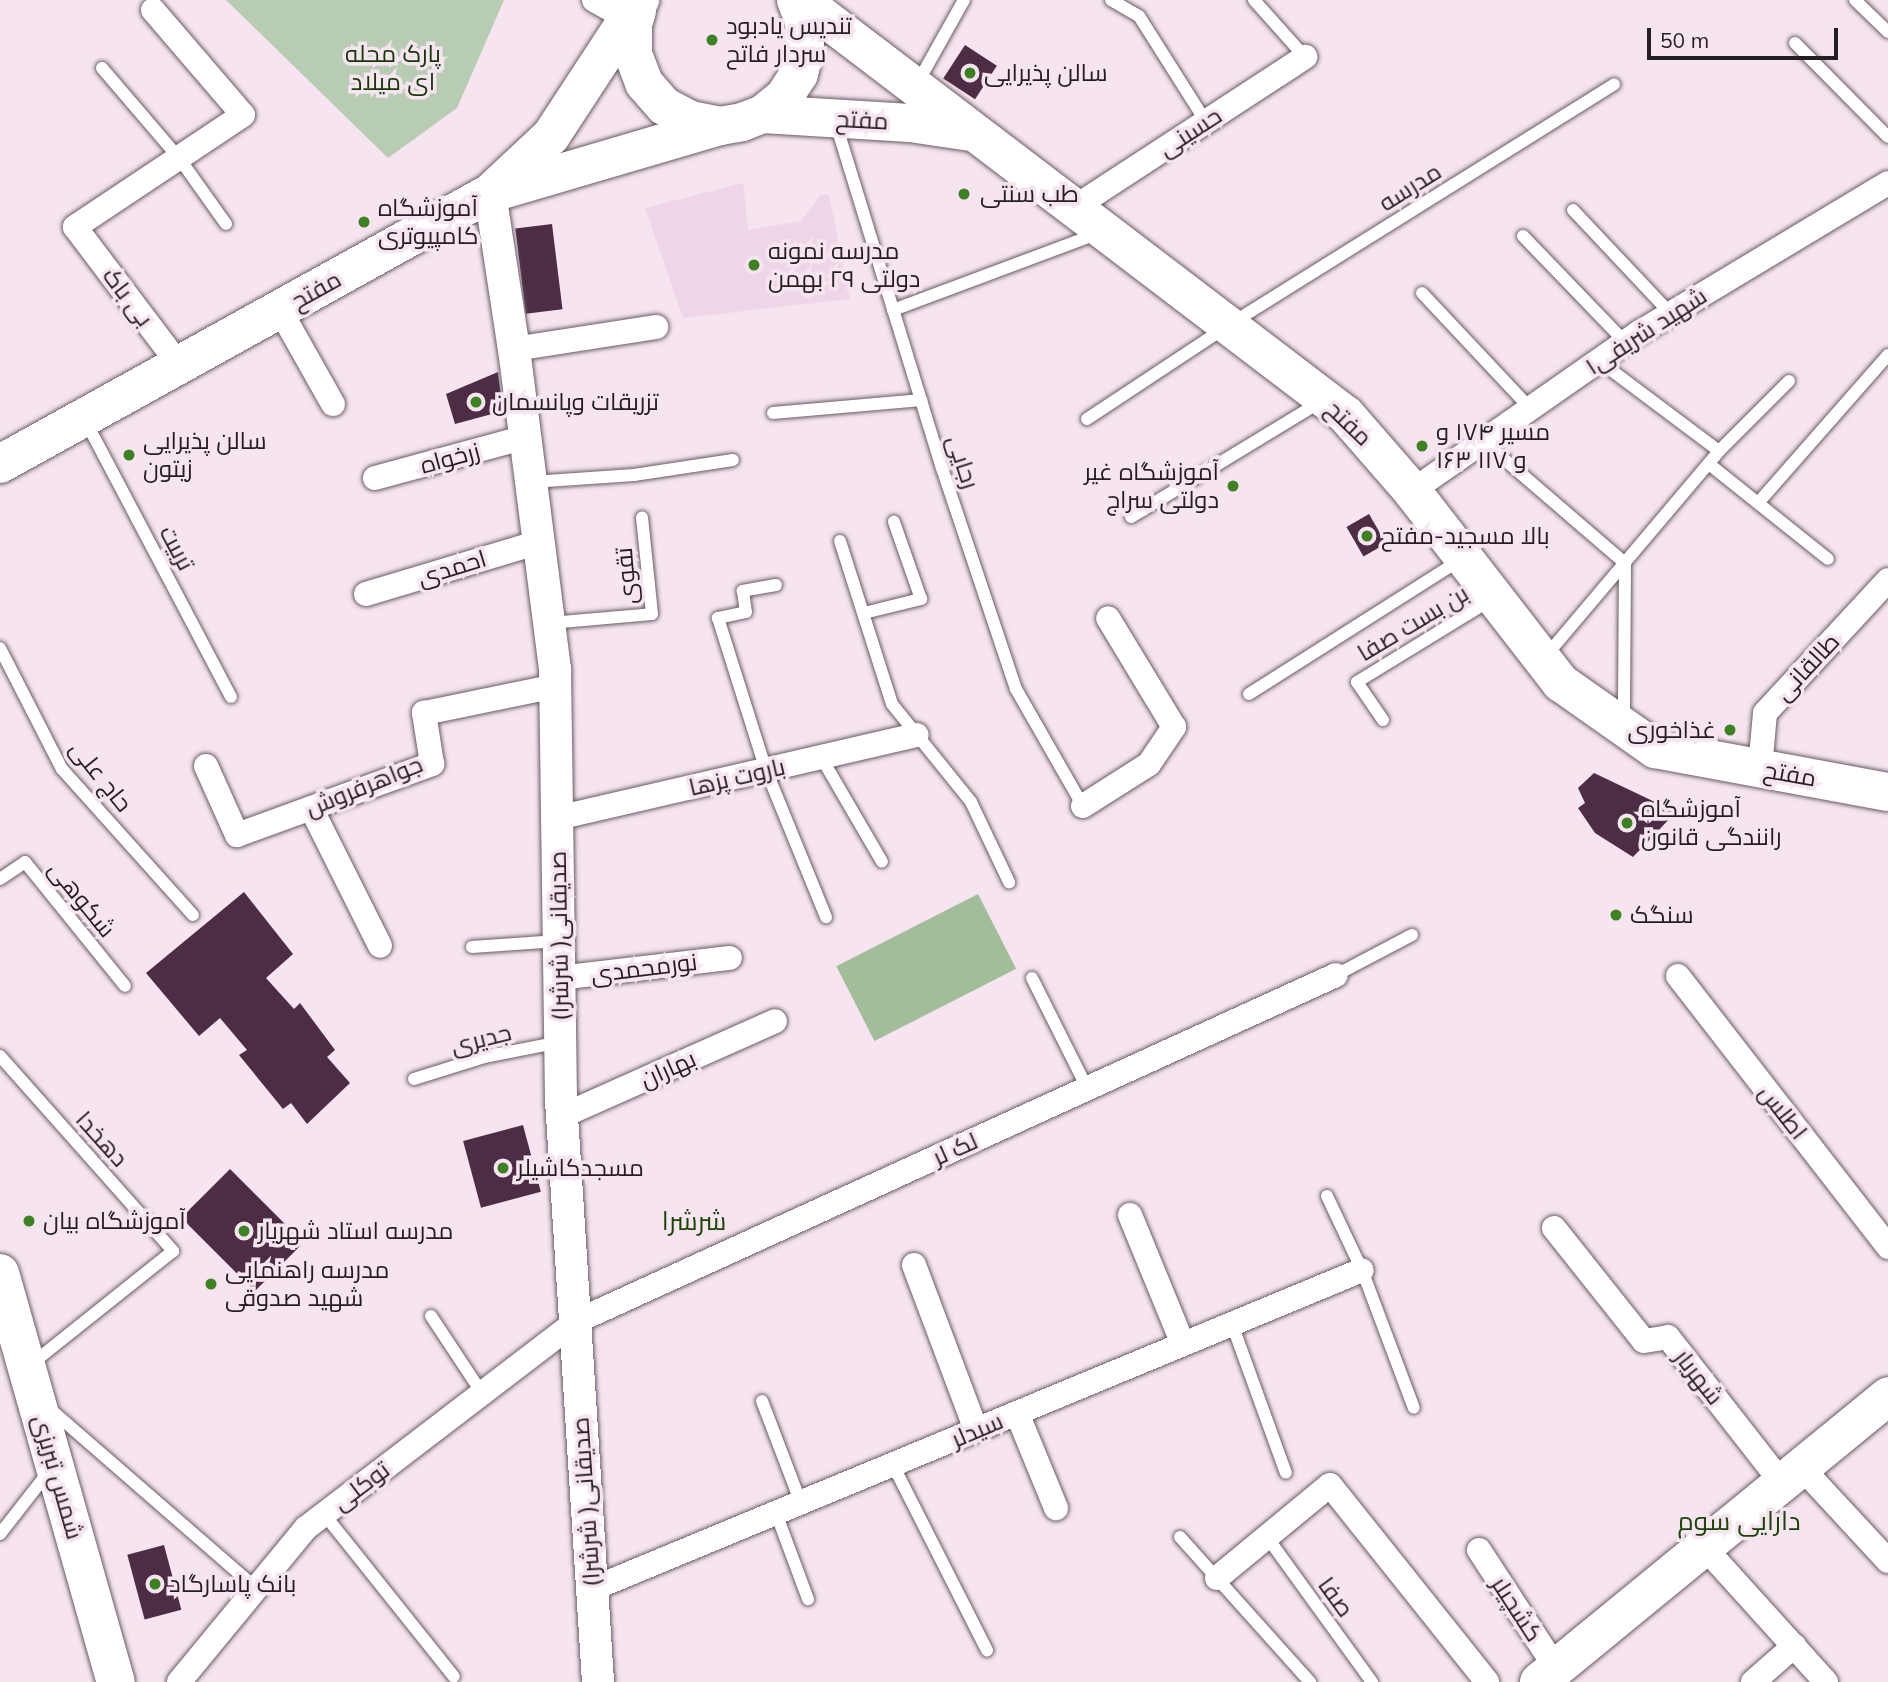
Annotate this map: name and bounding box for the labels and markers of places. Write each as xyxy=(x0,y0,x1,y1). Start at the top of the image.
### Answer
place label: تندیس یادبود سردار فاتح xyxy=(726,12,852,68)
marker: تندیس یادبود سردار فاتح xyxy=(704,32,720,48)
place label: سالن پذیرایی xyxy=(984,59,1108,87)
marker: سالن پذیرایی xyxy=(962,65,978,81)
place label: طب سنتی xyxy=(980,180,1079,208)
marker: طب سنتی xyxy=(954,184,974,204)
place label: آموزشگاه کامپیوتری xyxy=(378,194,479,250)
marker: آموزشگاه کامپیوتری xyxy=(356,214,372,230)
place label: مدرسه نمونه دولتی ۲۹ بهمن xyxy=(768,237,920,293)
marker: مدرسه نمونه دولتی ۲۹ بهمن xyxy=(746,257,762,273)
place label: تزریقات وپانسمان xyxy=(492,388,659,416)
marker: تزریقات وپانسمان xyxy=(466,392,486,412)
place label: مسیر ۱۷۴ و ۱۶۳ و ۱۱۷ xyxy=(1436,418,1550,474)
place label: سالن پذیرایی زیتون xyxy=(143,427,267,483)
marker: مسیر ۱۷۴ و ۱۶۳ و ۱۱۷ xyxy=(1414,438,1430,454)
marker: سالن پذیرایی زیتون xyxy=(121,447,137,463)
place label: آموزشگاه غیر دولتی سراج xyxy=(1084,458,1219,514)
marker: آموزشگاه غیر دولتی سراج xyxy=(1225,478,1241,494)
place label: بالا مسجید-مفتح xyxy=(1381,522,1550,550)
marker: بالا مسجید-مفتح xyxy=(1359,528,1375,544)
place label: غذاخوری xyxy=(1627,716,1716,744)
marker: غذاخوری xyxy=(1722,722,1738,738)
place label: آموزشگاه رانندگی قانون xyxy=(1641,795,1782,851)
marker: آموزشگاه رانندگی قانون xyxy=(1619,815,1635,831)
place label: سنگک xyxy=(1630,901,1694,929)
marker: سنگک xyxy=(1608,907,1624,923)
place label: مسجدکاشیلر xyxy=(517,1154,644,1182)
marker: مسجدکاشیلر xyxy=(495,1160,511,1176)
place label: آموزشگاه بیان xyxy=(43,1207,186,1235)
marker: آموزشگاه بیان xyxy=(21,1213,37,1229)
place label: مدرسه استاد شهریار xyxy=(258,1217,454,1245)
marker: مدرسه استاد شهریار xyxy=(236,1223,252,1239)
place label: مدرسه راهنمایی شهید صدوقی xyxy=(225,1256,389,1312)
marker: مدرسه راهنمایی شهید صدوقی xyxy=(203,1276,219,1292)
place label: بانک پاسارگاد xyxy=(169,1570,296,1598)
marker: بانک پاسارگاد xyxy=(147,1576,163,1592)

